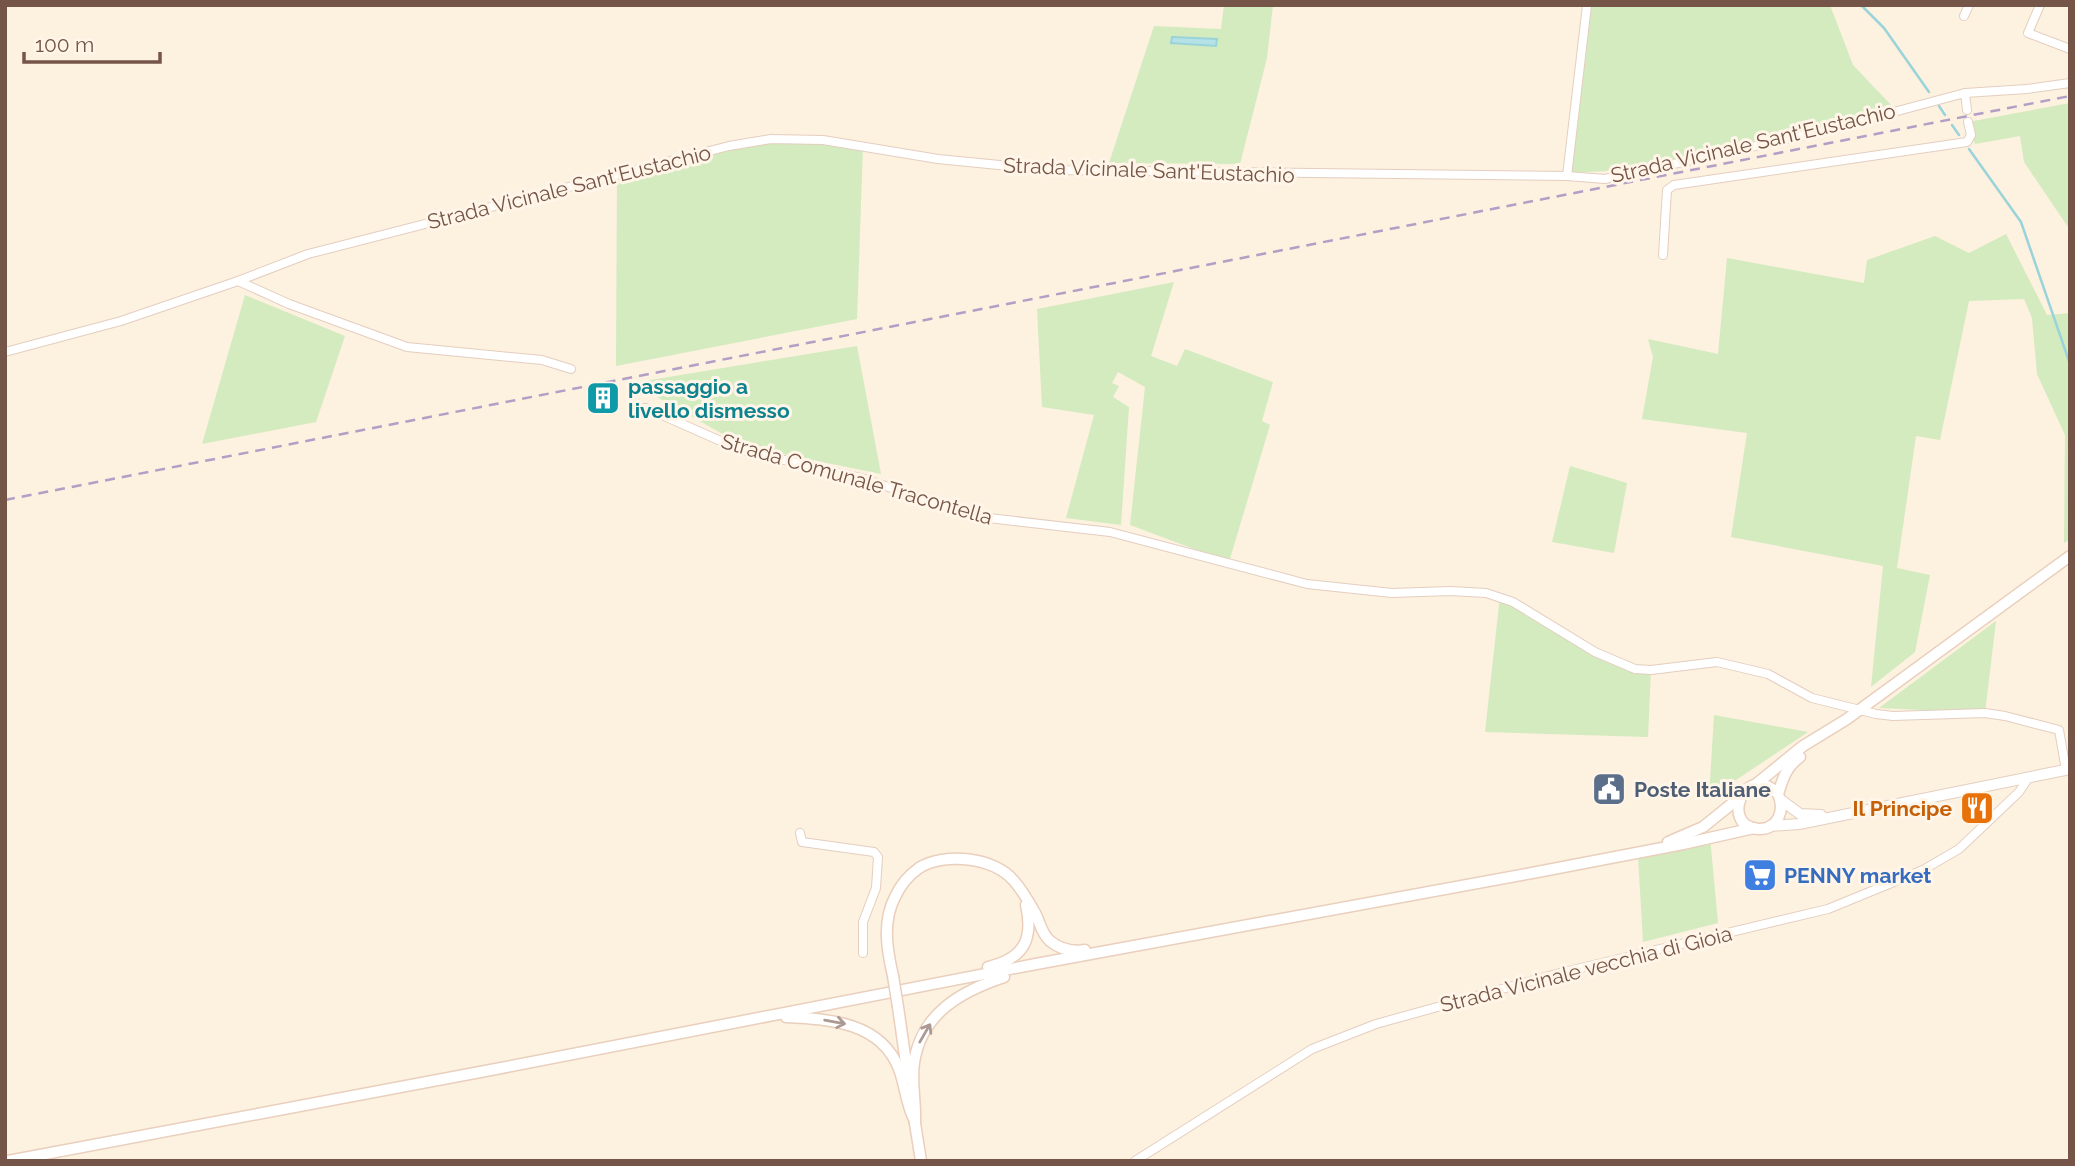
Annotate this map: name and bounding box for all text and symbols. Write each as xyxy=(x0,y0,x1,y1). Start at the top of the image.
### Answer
scale bar xyxy=(24,21,161,65)
text: 100 m xyxy=(35,32,94,57)
street label: Strada Vicinale Sant'Eustachio xyxy=(1608,98,1898,188)
street label: Strada Vicinale Sant'Eustachio xyxy=(425,140,713,234)
street label: Strada Vicinale Sant'Eustachio xyxy=(1003,152,1295,188)
place label: passaggio a livello dismesso xyxy=(628,374,790,423)
building icon: passaggio a livello dismesso xyxy=(584,379,622,417)
street label: Strada Comunale Tracontella xyxy=(718,428,996,530)
public building icon: Poste Italiane xyxy=(1590,770,1628,808)
place label: Poste Italiane xyxy=(1634,777,1771,802)
restaurant icon: Il Principe xyxy=(1958,789,1996,827)
place label: Il Principe xyxy=(1853,796,1952,821)
supermarket icon: PENNY market xyxy=(1741,856,1779,894)
place label: PENNY market xyxy=(1784,863,1931,888)
street label: Strada Vicinale vecchia di Gioia xyxy=(1438,921,1734,1017)
one-way arrow xyxy=(823,1015,846,1029)
one-way arrow xyxy=(918,1023,932,1043)

